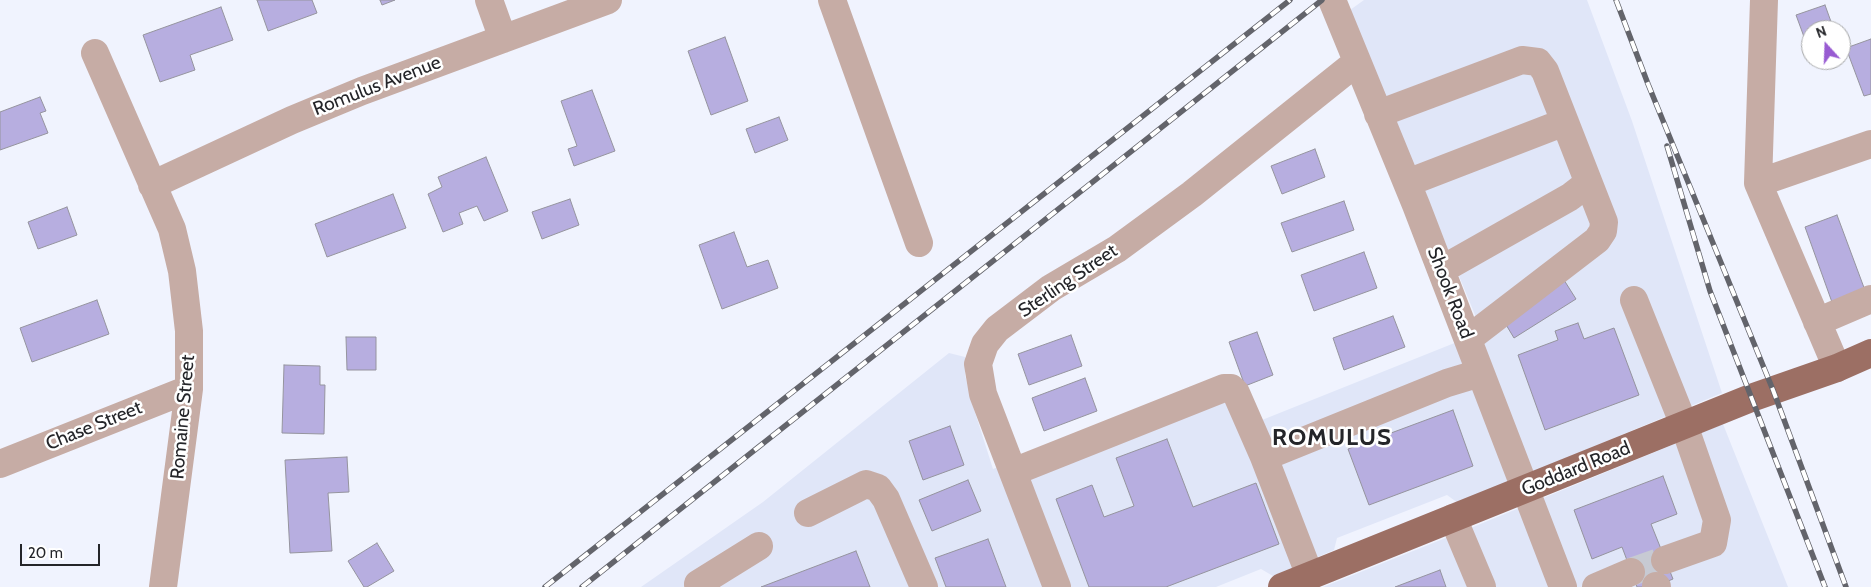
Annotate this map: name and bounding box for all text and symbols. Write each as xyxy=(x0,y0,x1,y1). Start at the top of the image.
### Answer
north arrow xyxy=(1801,20,1851,70)
text: N xyxy=(1813,22,1829,42)
street label: Romulus Avenue xyxy=(310,51,444,121)
street label: Sterling Street xyxy=(1014,240,1122,322)
street label: Shook Road xyxy=(1422,244,1478,342)
street label: Romaine Street xyxy=(166,354,200,480)
street label: Chase Street xyxy=(43,396,145,456)
district label: ROMULUS xyxy=(1271,424,1393,452)
street label: Goddard Road xyxy=(1518,437,1634,501)
scale bar xyxy=(22,534,102,566)
text: 20 m xyxy=(28,544,63,562)

